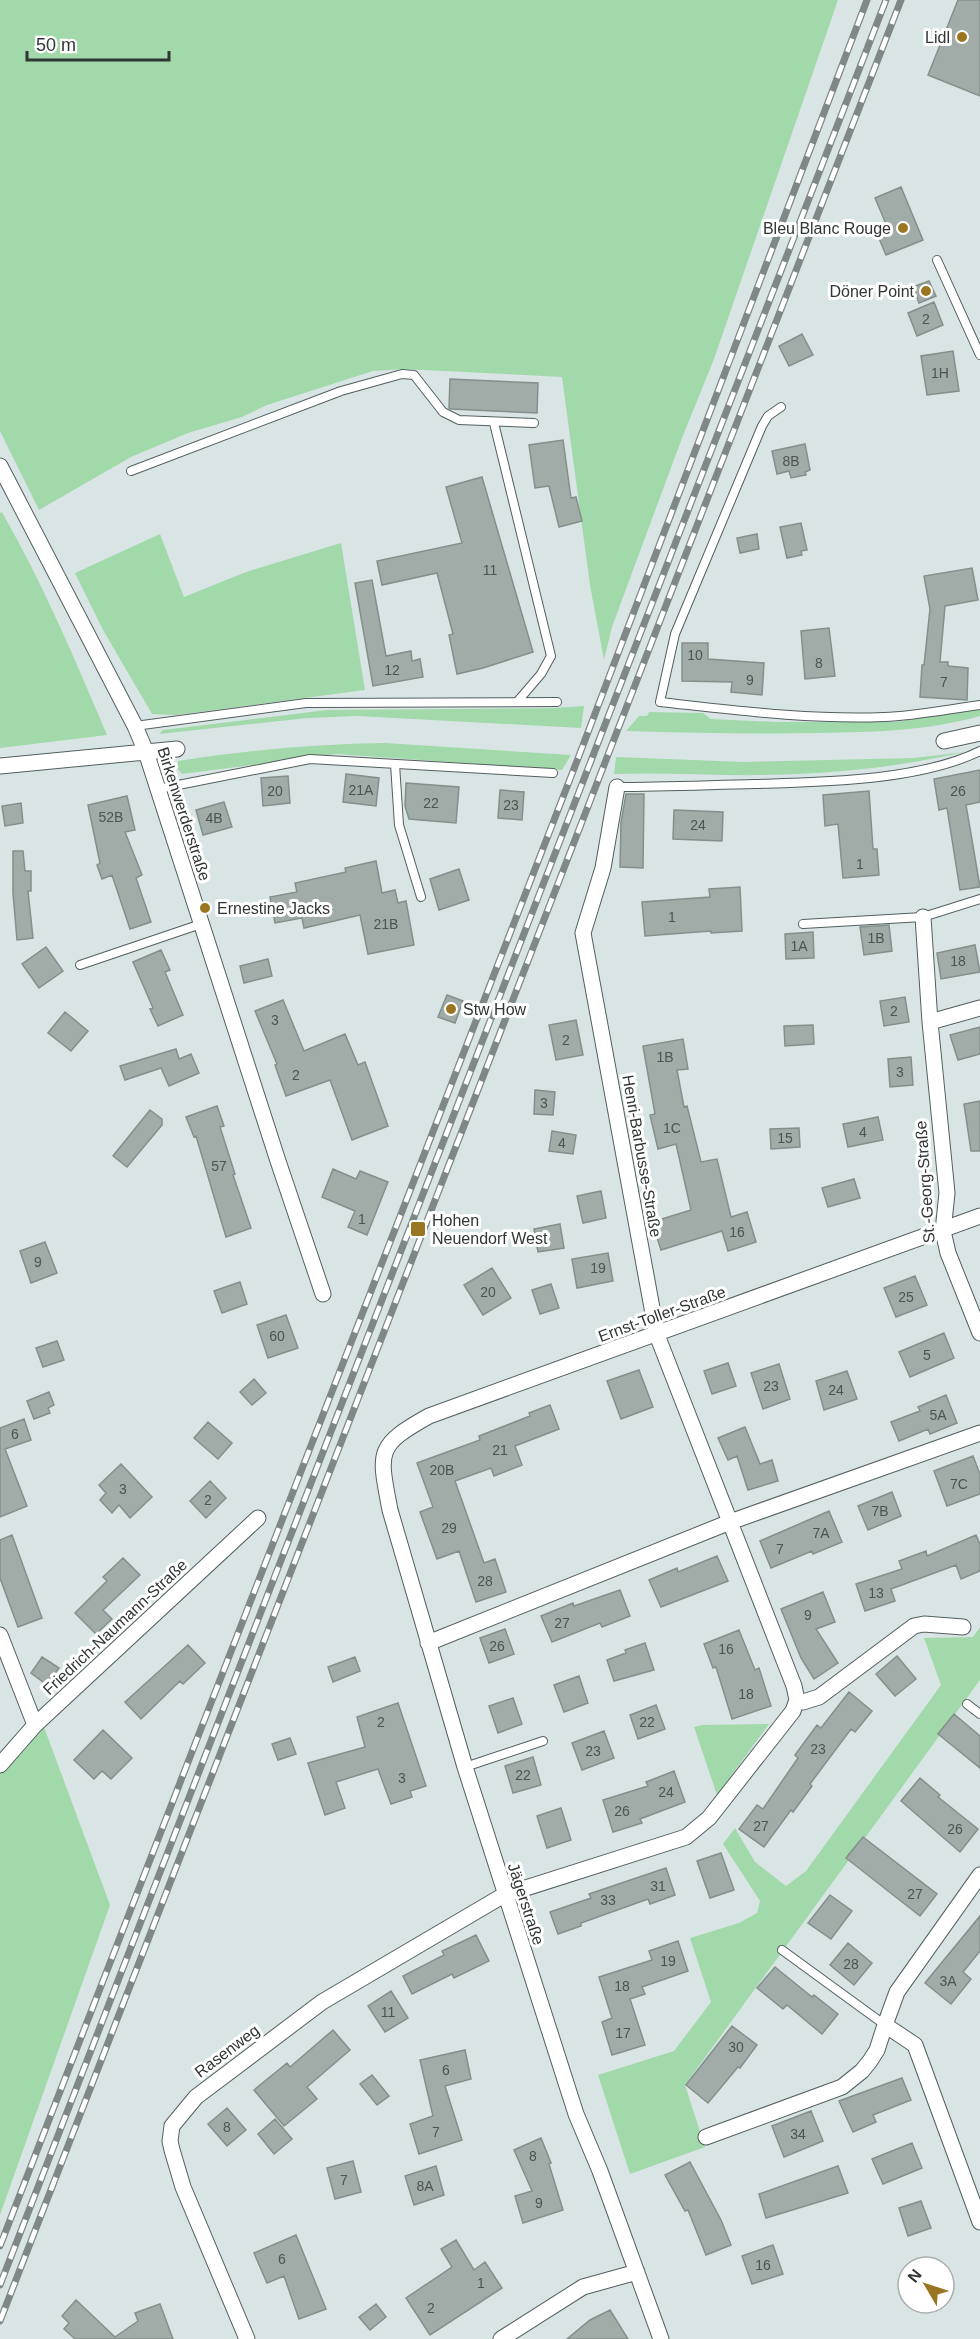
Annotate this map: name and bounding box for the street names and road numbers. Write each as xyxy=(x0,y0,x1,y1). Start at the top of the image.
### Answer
street label: Birkenwerderstraße xyxy=(154,745,214,883)
street label: Henri-Barbusse-Straße xyxy=(619,1074,665,1239)
street label: St.-Georg-Straße xyxy=(912,1120,938,1244)
street label: Ernst-Toller-Straße xyxy=(596,1283,728,1345)
street label: Friedrich-Naumann-Straße xyxy=(40,1556,190,1698)
street label: Jägerstraße xyxy=(505,1861,547,1947)
street label: Rasenweg xyxy=(192,2021,262,2081)

